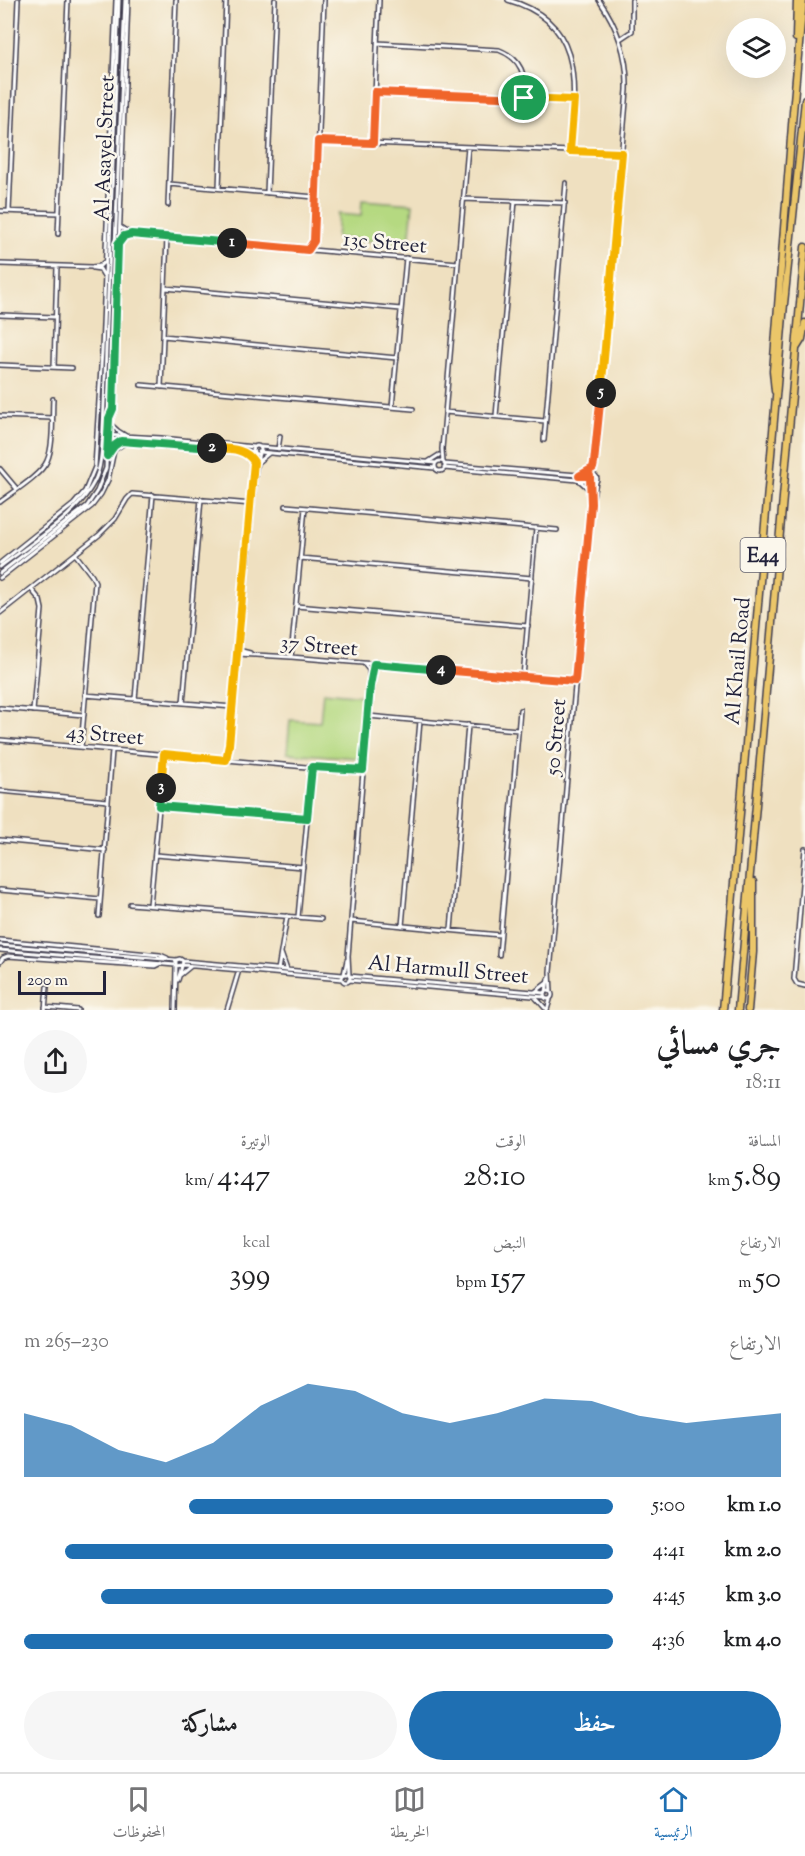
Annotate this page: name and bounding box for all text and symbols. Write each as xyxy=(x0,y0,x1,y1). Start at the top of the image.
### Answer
map controls xyxy=(726,18,786,78)
button: layers xyxy=(726,18,786,78)
pin xyxy=(498,72,549,123)
street label: Al Asayel Street xyxy=(88,74,124,222)
icon: arrive xyxy=(507,81,540,114)
street label: 13c Street xyxy=(342,225,428,263)
pin: 1 xyxy=(217,228,247,258)
text: 1 xyxy=(229,231,235,254)
pin: 5 xyxy=(586,378,616,408)
text: 5 xyxy=(598,381,604,404)
pin: 2 xyxy=(197,433,227,463)
text: 2 xyxy=(208,436,216,459)
road number: E44 xyxy=(740,538,786,572)
street label: Al Khail Road xyxy=(718,596,760,726)
street label: 37 Street xyxy=(279,629,359,665)
pin: 4 xyxy=(426,655,456,685)
text: 4 xyxy=(437,658,445,681)
street label: 50 Street xyxy=(539,698,575,778)
street label: 43 Street xyxy=(65,718,145,754)
pin: 3 xyxy=(146,773,176,803)
text: 3 xyxy=(158,776,164,799)
street label: Al Harmull Street xyxy=(366,949,529,993)
scale bar xyxy=(18,968,106,995)
text: 200 m xyxy=(27,970,68,993)
text: جري مسائي xyxy=(656,1022,781,1070)
button: share xyxy=(24,1030,87,1093)
text: 18:11 xyxy=(745,1069,781,1098)
text: الوتيرة xyxy=(241,1131,270,1154)
text: الوقت xyxy=(495,1131,526,1154)
text: المسافة xyxy=(748,1131,781,1154)
text: 4:47 xyxy=(217,1156,270,1199)
text: 28:10 xyxy=(463,1156,526,1199)
text: 5.89 xyxy=(734,1156,781,1199)
text: /km xyxy=(185,1170,217,1193)
text: km xyxy=(708,1170,734,1193)
text: kcal xyxy=(243,1232,270,1255)
text: النبض xyxy=(493,1233,526,1256)
text: الارتفاع xyxy=(739,1233,781,1256)
text: 399 xyxy=(229,1255,270,1298)
text: 157 xyxy=(490,1258,526,1301)
text: 50 xyxy=(755,1258,781,1301)
text: bpm xyxy=(456,1272,490,1295)
text: m xyxy=(738,1272,755,1295)
text: 230–265 m xyxy=(24,1328,109,1357)
text: الارتفاع xyxy=(729,1331,781,1360)
text: 5:00 xyxy=(652,1492,685,1521)
text: 1.0 km xyxy=(727,1492,781,1521)
text: 4:41 xyxy=(653,1537,685,1566)
text: 2.0 km xyxy=(725,1537,781,1566)
text: 4:45 xyxy=(653,1582,685,1611)
text: 3.0 km xyxy=(726,1582,781,1611)
text: 4:36 xyxy=(652,1627,685,1656)
text: 4.0 km xyxy=(724,1627,781,1656)
button: مشاركة xyxy=(24,1691,397,1760)
button: حفظ xyxy=(409,1691,781,1760)
tab: المحفوظات xyxy=(112,1783,165,1847)
tab: الخريطة xyxy=(390,1783,429,1847)
tab: الرئيسية xyxy=(654,1783,693,1847)

